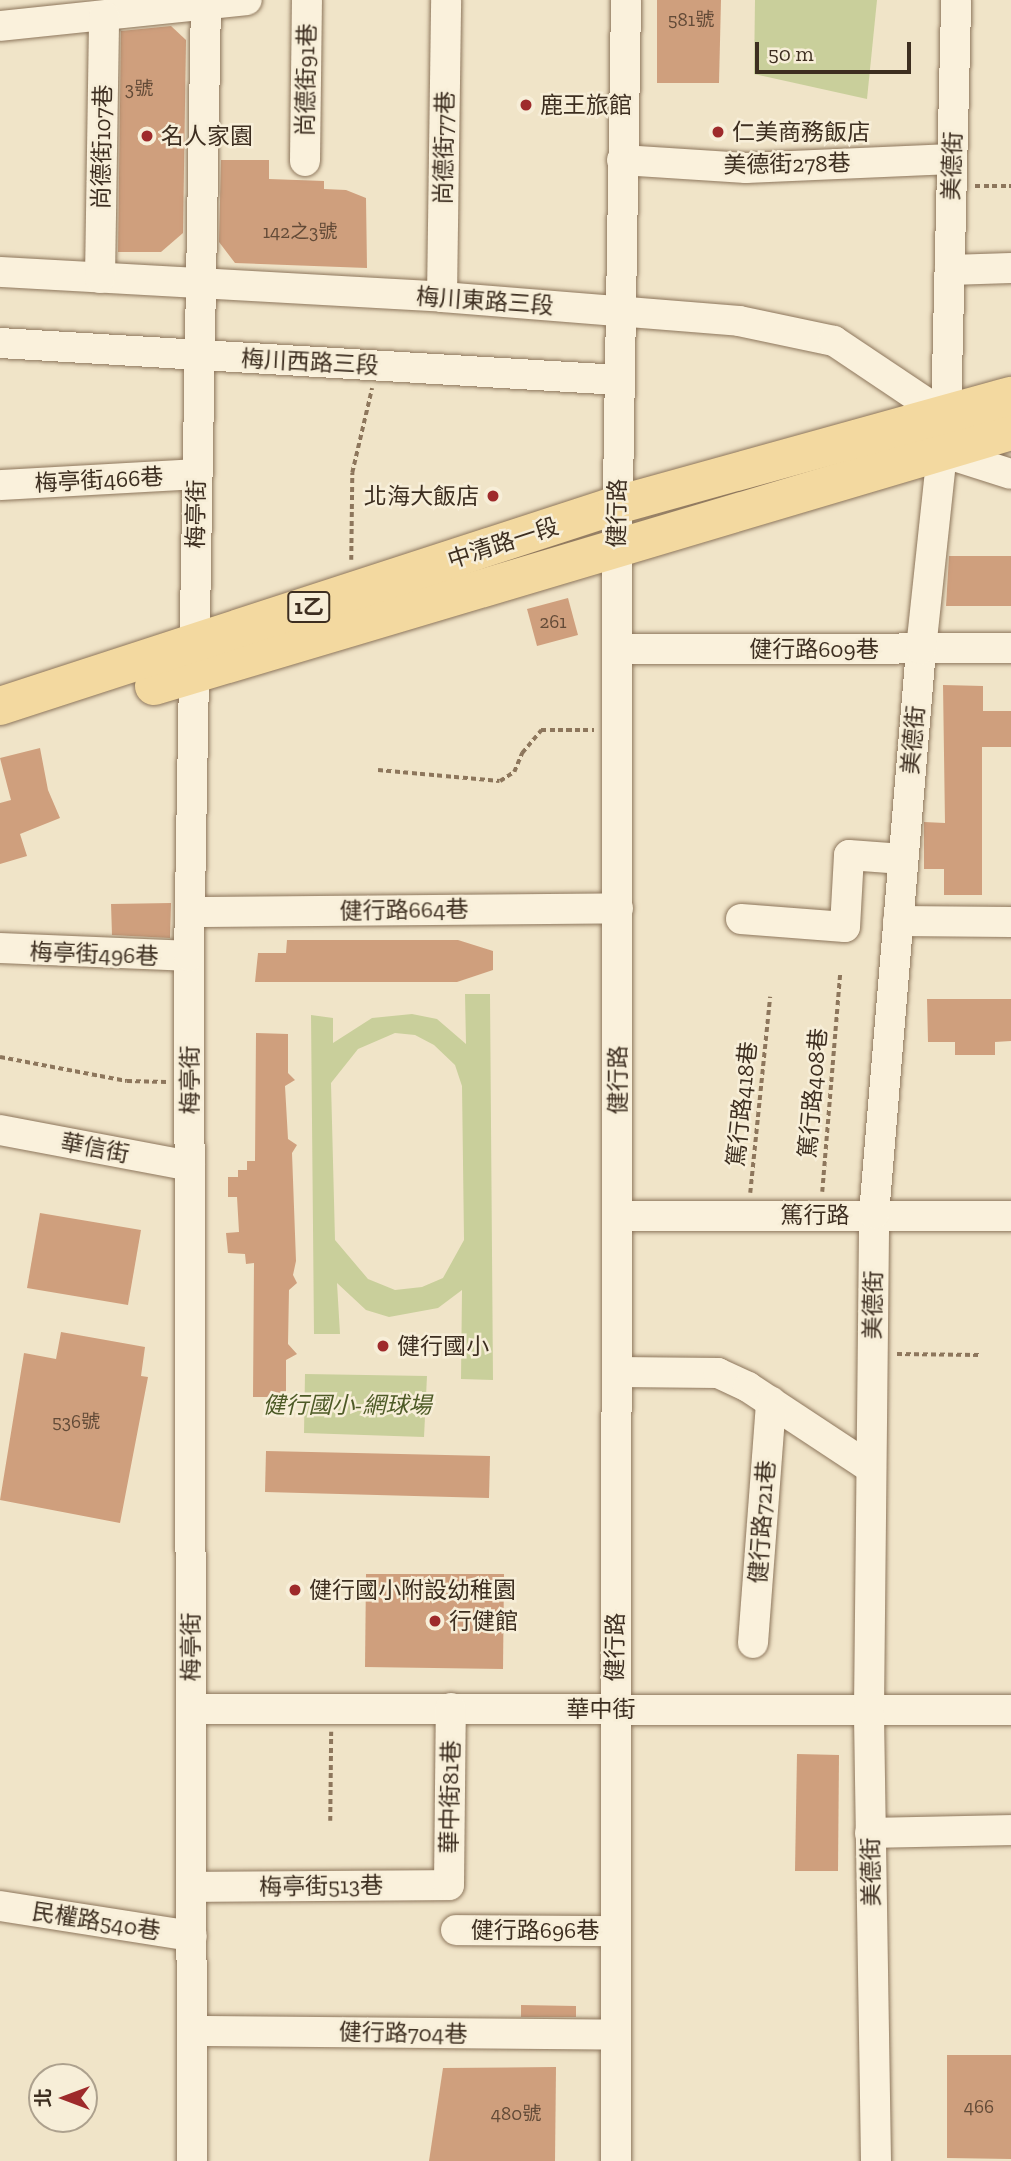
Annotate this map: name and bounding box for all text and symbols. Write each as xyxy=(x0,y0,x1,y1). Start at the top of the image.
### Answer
house number: 581號 xyxy=(668,9,714,31)
street label: 尚德街91巷 xyxy=(291,23,321,137)
scale bar xyxy=(759,28,915,72)
text: 50 m xyxy=(768,41,814,66)
house number: 3號 xyxy=(125,78,153,100)
street label: 尚德街107巷 xyxy=(87,84,117,210)
street label: 尚德街77巷 xyxy=(429,91,459,205)
place label: 鹿王旅館 xyxy=(540,91,632,119)
marker: 鹿王旅館 xyxy=(518,97,534,113)
place label: 仁美商務飯店 xyxy=(732,118,870,146)
place label: 名人家園 xyxy=(161,122,253,150)
marker: 仁美商務飯店 xyxy=(710,124,726,140)
marker: 名人家園 xyxy=(139,128,155,144)
street label: 美德街 xyxy=(937,131,967,201)
street label: 美德街278巷 xyxy=(723,149,851,179)
house number: 142之3號 xyxy=(263,221,337,243)
street label: 梅川東路三段 xyxy=(415,282,555,320)
street label: 梅川西路三段 xyxy=(240,345,380,379)
street label: 梅亭街466巷 xyxy=(34,463,164,497)
street label: 健行路 xyxy=(603,478,631,548)
street label: 梅亭街 xyxy=(182,479,210,549)
place label: 北海大飯店 xyxy=(364,482,479,510)
marker: 北海大飯店 xyxy=(485,488,501,504)
street label: 中清路一段 xyxy=(444,512,562,574)
road number: 1乙 xyxy=(286,590,332,624)
house number: 261 xyxy=(539,611,567,633)
street label: 健行路609巷 xyxy=(749,635,879,663)
street label: 美德街 xyxy=(896,704,930,776)
street label: 健行路664巷 xyxy=(339,895,469,925)
street label: 梅亭街496巷 xyxy=(29,938,159,970)
street label: 篤行路408巷 xyxy=(794,1027,832,1159)
street label: 篤行路418巷 xyxy=(722,1040,762,1168)
street label: 梅亭街 xyxy=(176,1046,204,1114)
street label: 健行路 xyxy=(604,1046,632,1114)
street label: 華信街 xyxy=(59,1128,131,1168)
street label: 篤行路 xyxy=(781,1201,849,1229)
street label: 美德街 xyxy=(859,1270,887,1340)
place label: 健行國小 xyxy=(397,1332,489,1360)
marker: 健行國小 xyxy=(375,1338,391,1354)
park label: 健行國小-網球場 xyxy=(263,1391,431,1419)
house number: 536號 xyxy=(52,1411,100,1433)
street label: 健行路721巷 xyxy=(744,1459,780,1585)
place label: 健行國小附設幼稚園 xyxy=(309,1576,516,1604)
marker: 健行國小附設幼稚園 xyxy=(287,1582,303,1598)
place label: 行健館 xyxy=(449,1607,518,1635)
street label: 健行路 xyxy=(601,1612,629,1682)
street label: 梅亭街 xyxy=(177,1613,205,1681)
marker: 行健館 xyxy=(427,1613,443,1629)
street label: 華中街 xyxy=(567,1695,635,1723)
street label: 華中街81巷 xyxy=(435,1740,465,1854)
street label: 美德街 xyxy=(857,1837,885,1907)
street label: 梅亭街513巷 xyxy=(259,1871,383,1901)
street label: 民權路540巷 xyxy=(30,1897,162,1945)
street label: 健行路696巷 xyxy=(471,1916,599,1944)
street label: 健行路704巷 xyxy=(339,2018,467,2048)
north arrow xyxy=(28,2063,98,2133)
text: 北 xyxy=(32,2089,55,2108)
house number: 466 xyxy=(964,2096,994,2118)
house number: 480號 xyxy=(491,2103,541,2125)

